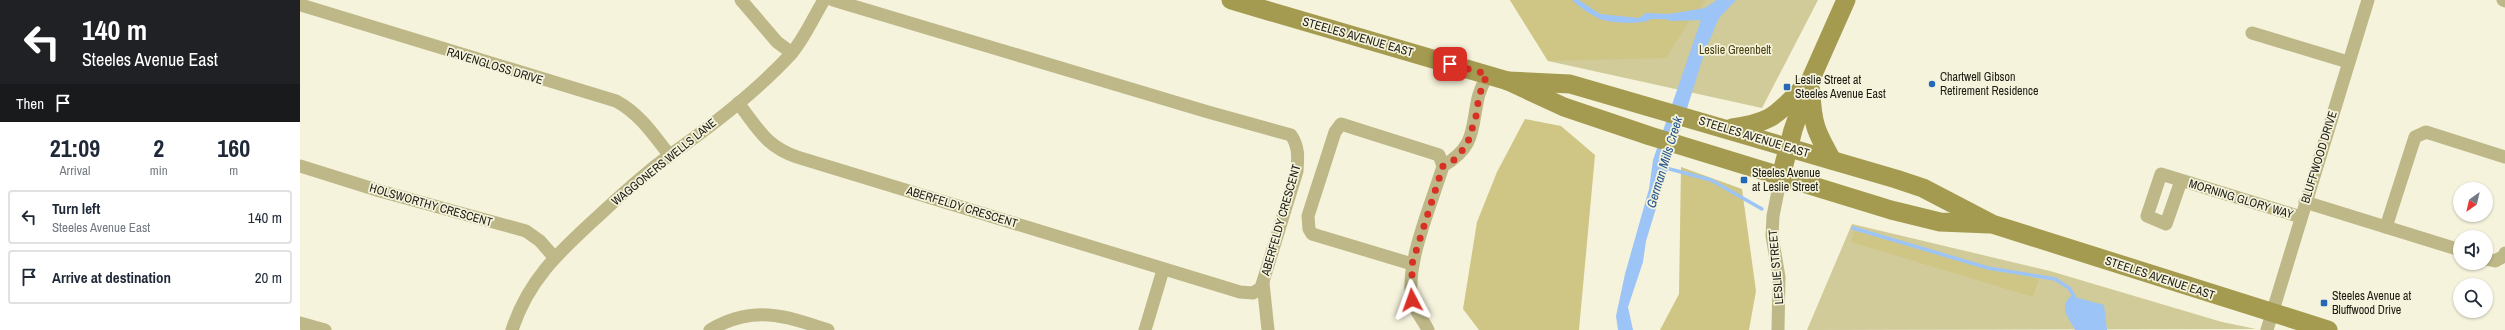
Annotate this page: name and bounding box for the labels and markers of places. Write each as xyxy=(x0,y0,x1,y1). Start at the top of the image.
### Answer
pin xyxy=(1433,47,1467,81)
place label: Chartwell Gibson Retirement Residence xyxy=(1940,69,2038,99)
place label: Leslie Street at Steeles Avenue East xyxy=(1795,72,1886,102)
marker: Chartwell Gibson Retirement Residence xyxy=(1927,79,1937,89)
marker: Leslie Street at Steeles Avenue East xyxy=(1782,82,1792,92)
place label: Steeles Avenue at Leslie Street xyxy=(1752,165,1820,195)
marker: Steeles Avenue at Leslie Street xyxy=(1739,175,1749,185)
place label: Steeles Avenue at Bluffwood Drive xyxy=(2332,288,2411,318)
marker: Steeles Avenue at Bluffwood Drive xyxy=(2319,298,2329,308)

